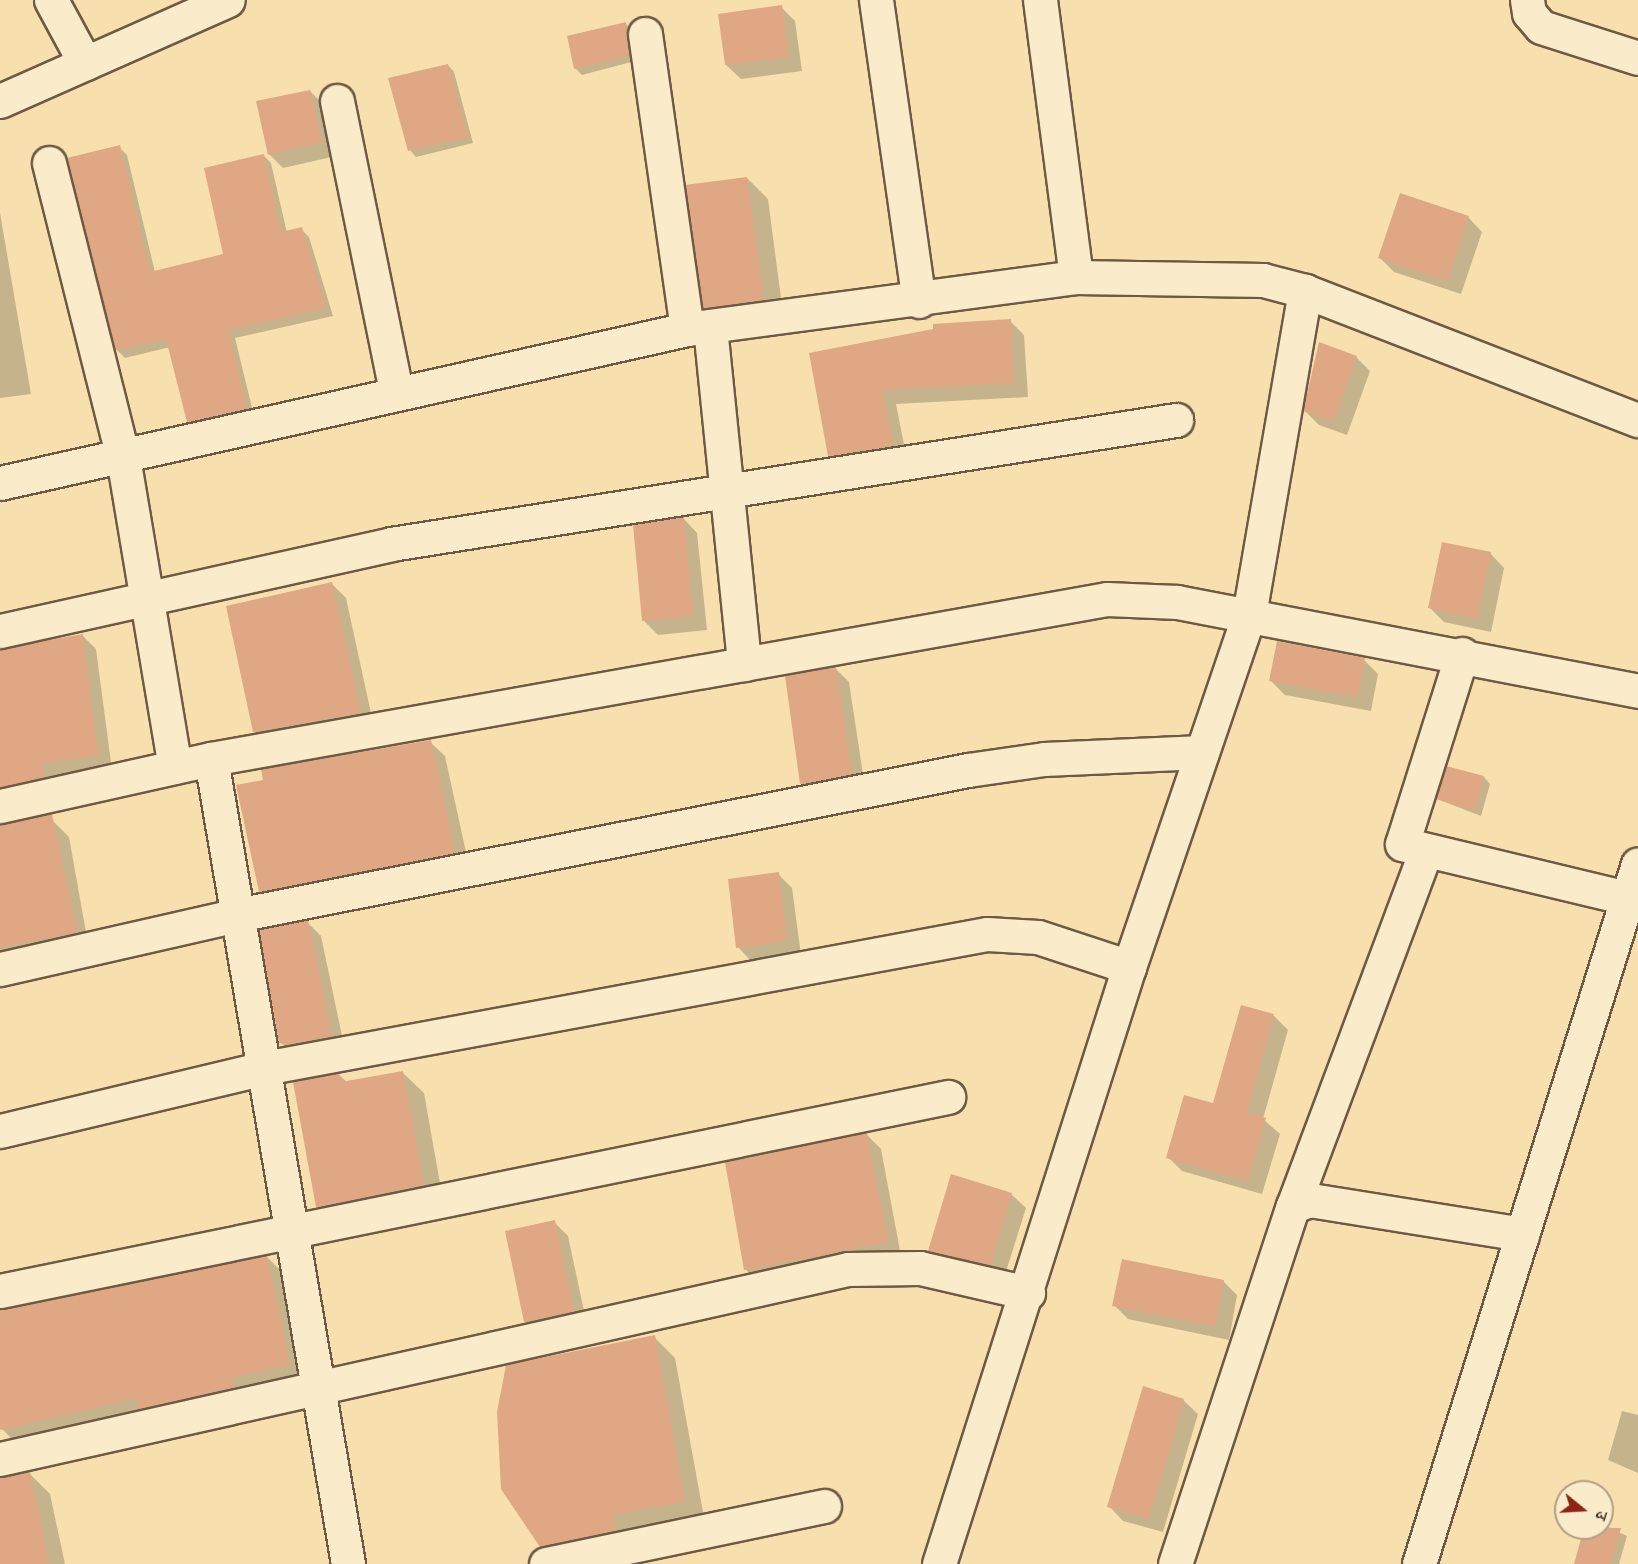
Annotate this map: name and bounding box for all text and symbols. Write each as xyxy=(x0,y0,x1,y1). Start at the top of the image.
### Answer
north arrow xyxy=(1554,1480,1614,1540)
text: उ xyxy=(1587,1508,1612,1523)

